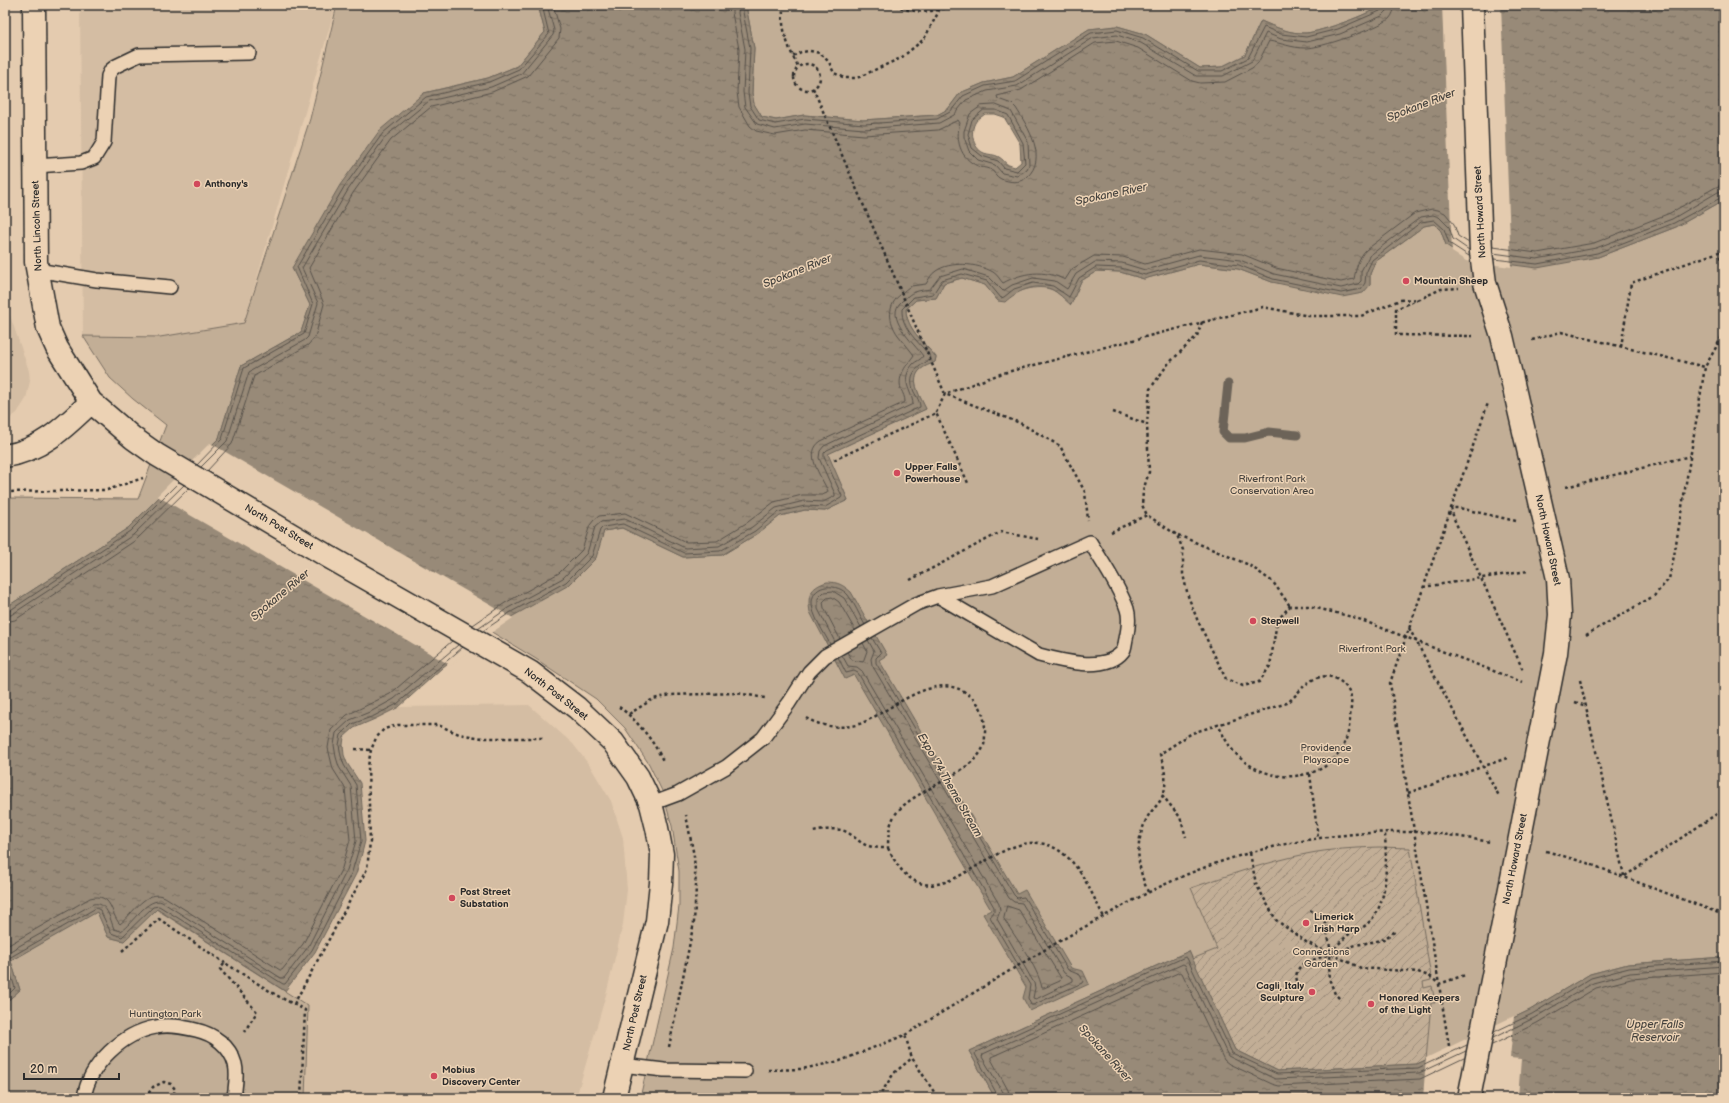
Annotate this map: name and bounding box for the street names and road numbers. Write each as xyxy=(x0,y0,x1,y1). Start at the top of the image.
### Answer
street label: North Howard Street xyxy=(1472,165,1488,259)
street label: North Lincoln Street xyxy=(29,180,45,272)
street label: North Howard Street xyxy=(1533,493,1563,587)
street label: North Post Street xyxy=(243,502,315,552)
street label: North Post Street xyxy=(522,665,590,723)
street label: North Howard Street xyxy=(1500,812,1530,906)
street label: North Post Street xyxy=(620,974,650,1052)

